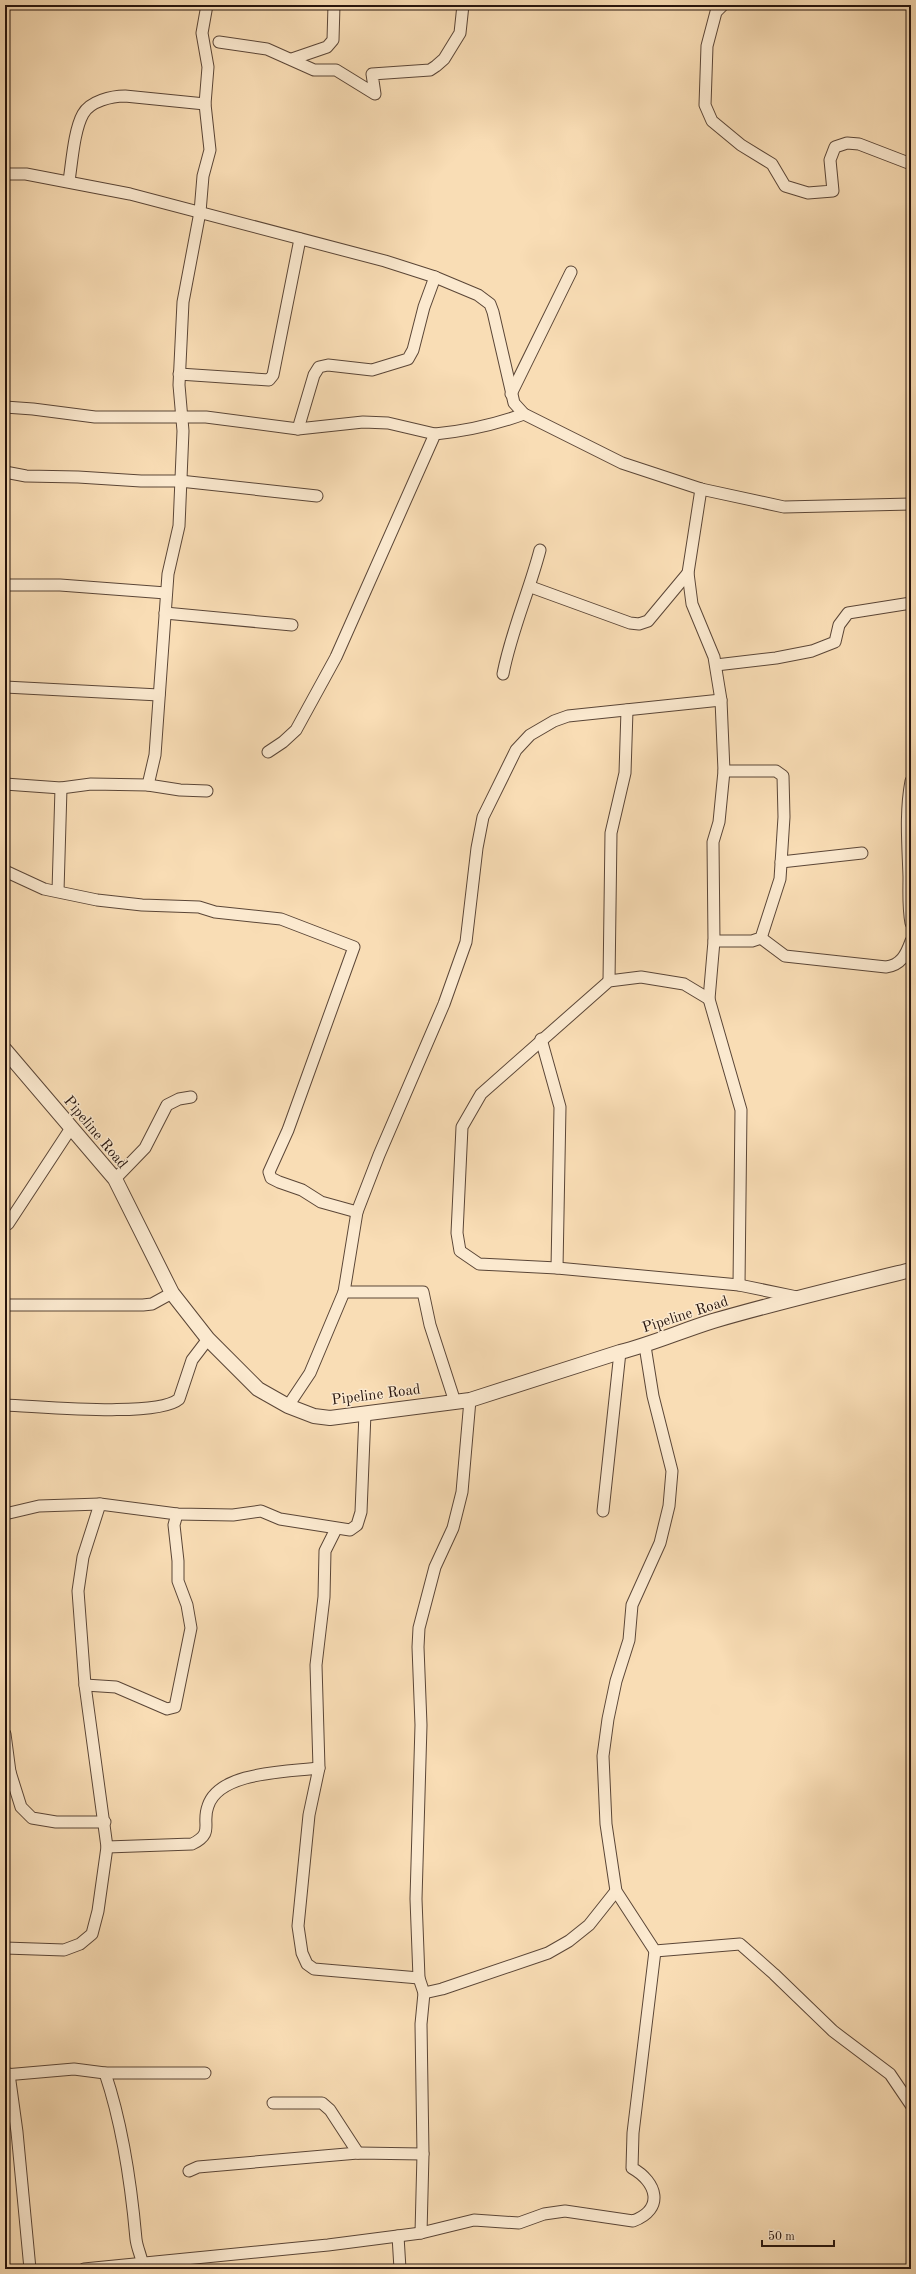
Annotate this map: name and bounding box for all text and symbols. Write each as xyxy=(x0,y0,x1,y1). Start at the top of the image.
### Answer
street label: Pipeline Road xyxy=(60,1094,130,1172)
street label: Pipeline Road xyxy=(641,1294,731,1336)
street label: Pipeline Road xyxy=(331,1383,422,1408)
scale bar xyxy=(762,2222,834,2248)
text: 50 m xyxy=(768,2230,795,2243)

